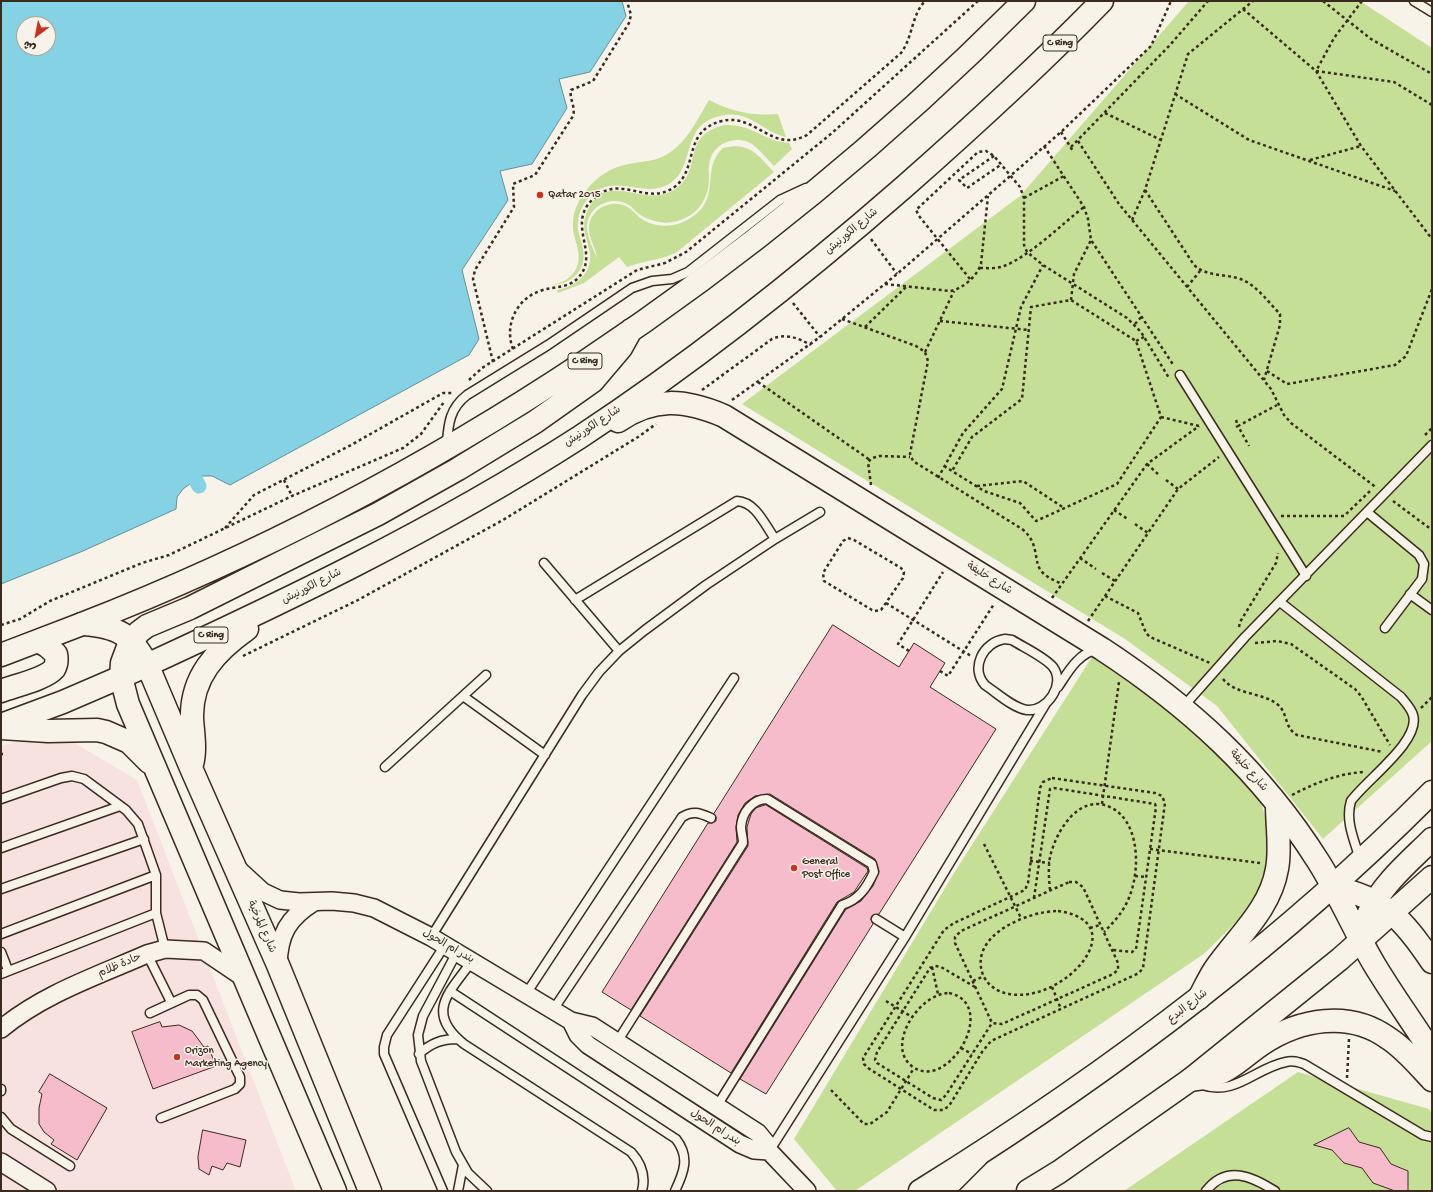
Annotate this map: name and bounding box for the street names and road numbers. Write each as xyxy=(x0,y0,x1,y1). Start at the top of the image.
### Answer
road number: C Ring xyxy=(1043,35,1077,51)
street label: شارع الكورنيش xyxy=(823,206,881,258)
road number: C Ring xyxy=(568,353,602,369)
street label: شارع الكورنيش xyxy=(562,404,624,450)
street label: شارع خليفة xyxy=(964,560,1014,598)
street label: شارع الكورنيش xyxy=(280,566,344,608)
road number: C Ring xyxy=(194,627,228,643)
street label: شارع خليفة xyxy=(1226,747,1270,795)
street label: شارع المرخية xyxy=(244,899,278,955)
street label: بندر ام الحول xyxy=(420,927,476,967)
street label: حادة ظلام xyxy=(96,951,144,981)
street label: شارع البدع xyxy=(1165,987,1211,1027)
street label: بندر ام الحول xyxy=(687,1107,743,1149)

